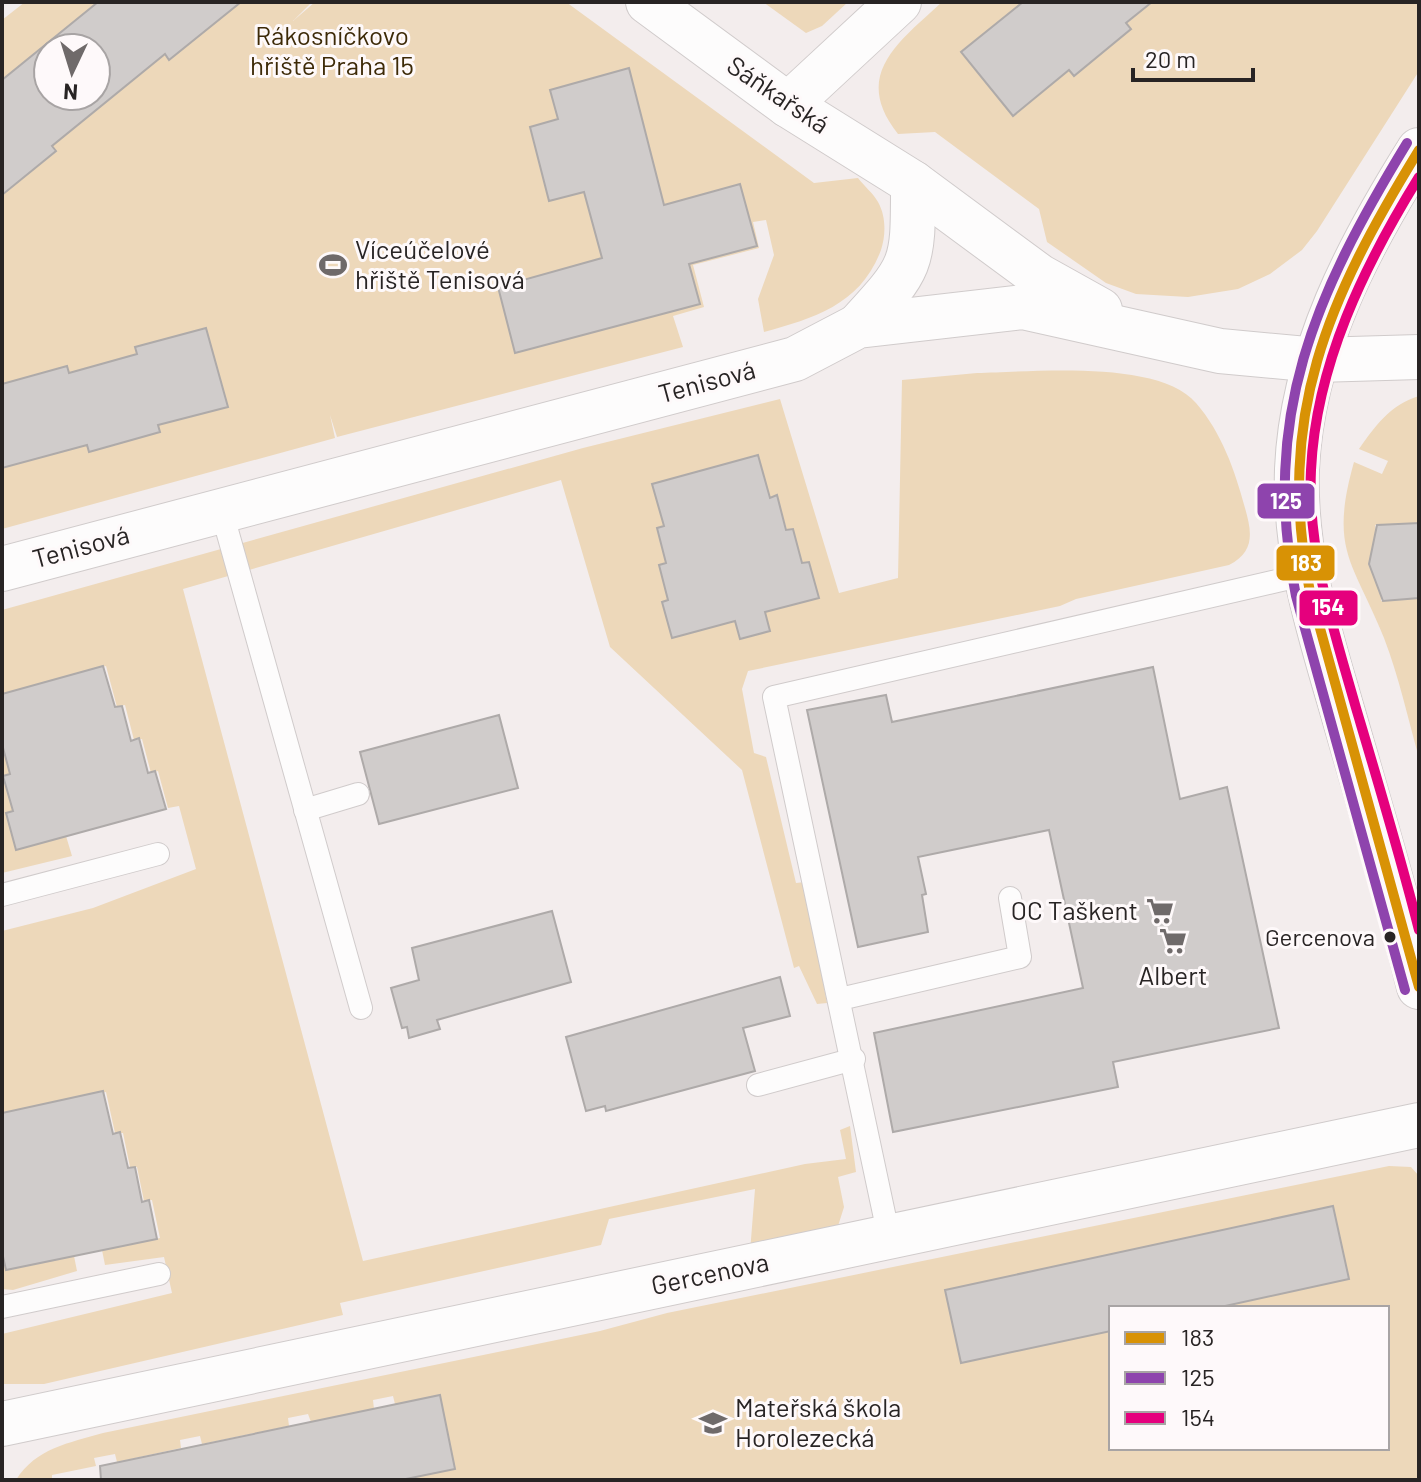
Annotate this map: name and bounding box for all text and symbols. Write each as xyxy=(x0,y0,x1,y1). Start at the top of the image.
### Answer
park label: Rákosníčkovo hřiště Praha 15 xyxy=(250,19,414,80)
north arrow xyxy=(32,32,112,112)
scale bar xyxy=(1133,32,1253,82)
text: 20 m xyxy=(1145,44,1196,73)
street label: Sáňkařská xyxy=(722,48,836,139)
text: N xyxy=(62,79,79,106)
place label: Víceúčelové hřiště Tenisová xyxy=(355,233,525,294)
sports icon: Víceúčelové hřiště Tenisová xyxy=(318,250,348,280)
street label: Tenisová xyxy=(655,353,758,408)
line badge: 125 xyxy=(1256,482,1316,520)
text: 125 xyxy=(1270,487,1302,513)
street label: Tenisová xyxy=(29,518,132,573)
line badge: 183 xyxy=(1275,544,1336,582)
text: 183 xyxy=(1290,549,1322,575)
line badge: 154 xyxy=(1298,589,1359,627)
text: 154 xyxy=(1312,593,1344,619)
place label: OC Taškent xyxy=(1011,894,1138,925)
supermarket icon: OC Taškent xyxy=(1145,896,1175,926)
place label: Gercenova xyxy=(1265,922,1375,951)
supermarket icon: Albert xyxy=(1158,926,1188,956)
marker: Gercenova xyxy=(1382,929,1398,945)
place label: Albert xyxy=(1139,959,1207,990)
street label: Gercenova xyxy=(648,1245,771,1300)
legend xyxy=(1109,1306,1389,1450)
text: 183 xyxy=(1181,1322,1214,1351)
text: 125 xyxy=(1181,1362,1215,1391)
place label: Mateřská škola Horolezecká xyxy=(735,1391,901,1452)
text: 154 xyxy=(1181,1402,1215,1431)
school or university icon: Mateřská škola Horolezecká xyxy=(698,1408,728,1438)

